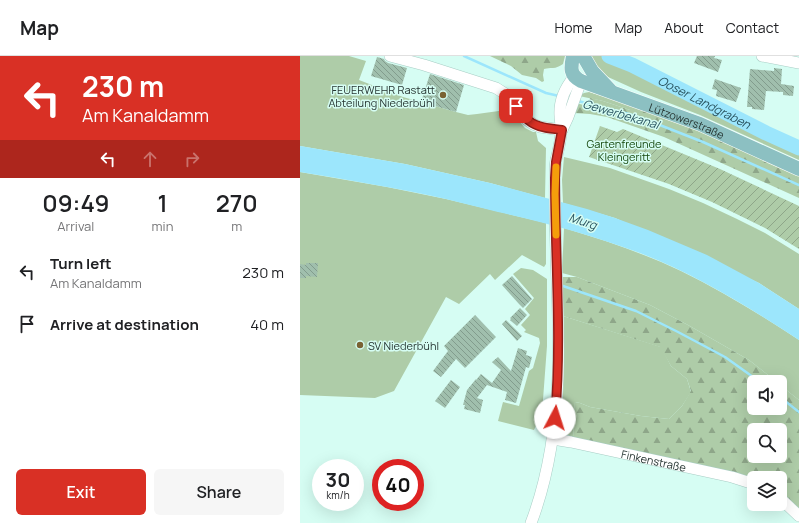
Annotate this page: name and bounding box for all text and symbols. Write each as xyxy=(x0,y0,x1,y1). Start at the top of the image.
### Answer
text: Map xyxy=(20,15,59,41)
text: Home xyxy=(555,18,592,37)
text: Map xyxy=(614,18,642,37)
text: About xyxy=(664,18,704,37)
text: Contact xyxy=(726,18,779,37)
text: 230 m xyxy=(82,67,164,105)
water label: Ooser Landgraben xyxy=(655,71,755,133)
icon: left xyxy=(16,72,68,124)
place label: FEUERWEHR Rastatt Abteilung Niederbühl xyxy=(328,82,435,110)
pin xyxy=(499,89,533,123)
marker: FEUERWEHR Rastatt Abteilung Niederbühl xyxy=(438,90,448,100)
icon: arrive xyxy=(505,95,527,117)
water label: Gewerbekanal xyxy=(581,95,663,134)
street label: Lützowerstraße xyxy=(647,99,728,142)
text: Am Kanaldamm xyxy=(82,103,209,127)
park label: Gartenfreunde Kleingeritt xyxy=(587,136,662,164)
icon: left xyxy=(97,148,119,170)
icon: ahead xyxy=(139,148,161,170)
icon: right xyxy=(181,148,203,170)
text: 09:49 xyxy=(42,186,109,219)
text: 1 xyxy=(157,186,168,219)
text: 270 xyxy=(216,186,258,219)
water label: Murg xyxy=(567,209,600,234)
text: Arrival xyxy=(57,217,94,235)
text: min xyxy=(152,217,173,235)
text: m xyxy=(231,217,242,235)
text: Turn left xyxy=(50,253,112,274)
icon: left xyxy=(16,261,38,283)
text: 230 m xyxy=(242,262,284,283)
text: Am Kanaldamm xyxy=(50,274,142,292)
icon: arrive xyxy=(16,313,38,335)
text: Arrive at destination xyxy=(50,314,199,335)
text: 40 m xyxy=(250,314,284,335)
place label: SV Niederbühl xyxy=(368,338,439,353)
marker: SV Niederbühl xyxy=(355,340,365,350)
map controls xyxy=(747,375,787,511)
button: sound xyxy=(747,375,787,415)
position arrow xyxy=(534,397,576,439)
button: search xyxy=(747,423,787,463)
street label: Finkenstraße xyxy=(620,446,688,474)
speed limit sign: 40 xyxy=(372,459,424,511)
text: 30 xyxy=(326,466,350,493)
button: Exit xyxy=(16,469,146,515)
button: Share xyxy=(154,469,284,515)
button: layers xyxy=(747,471,787,511)
text: km/h xyxy=(326,488,350,502)

